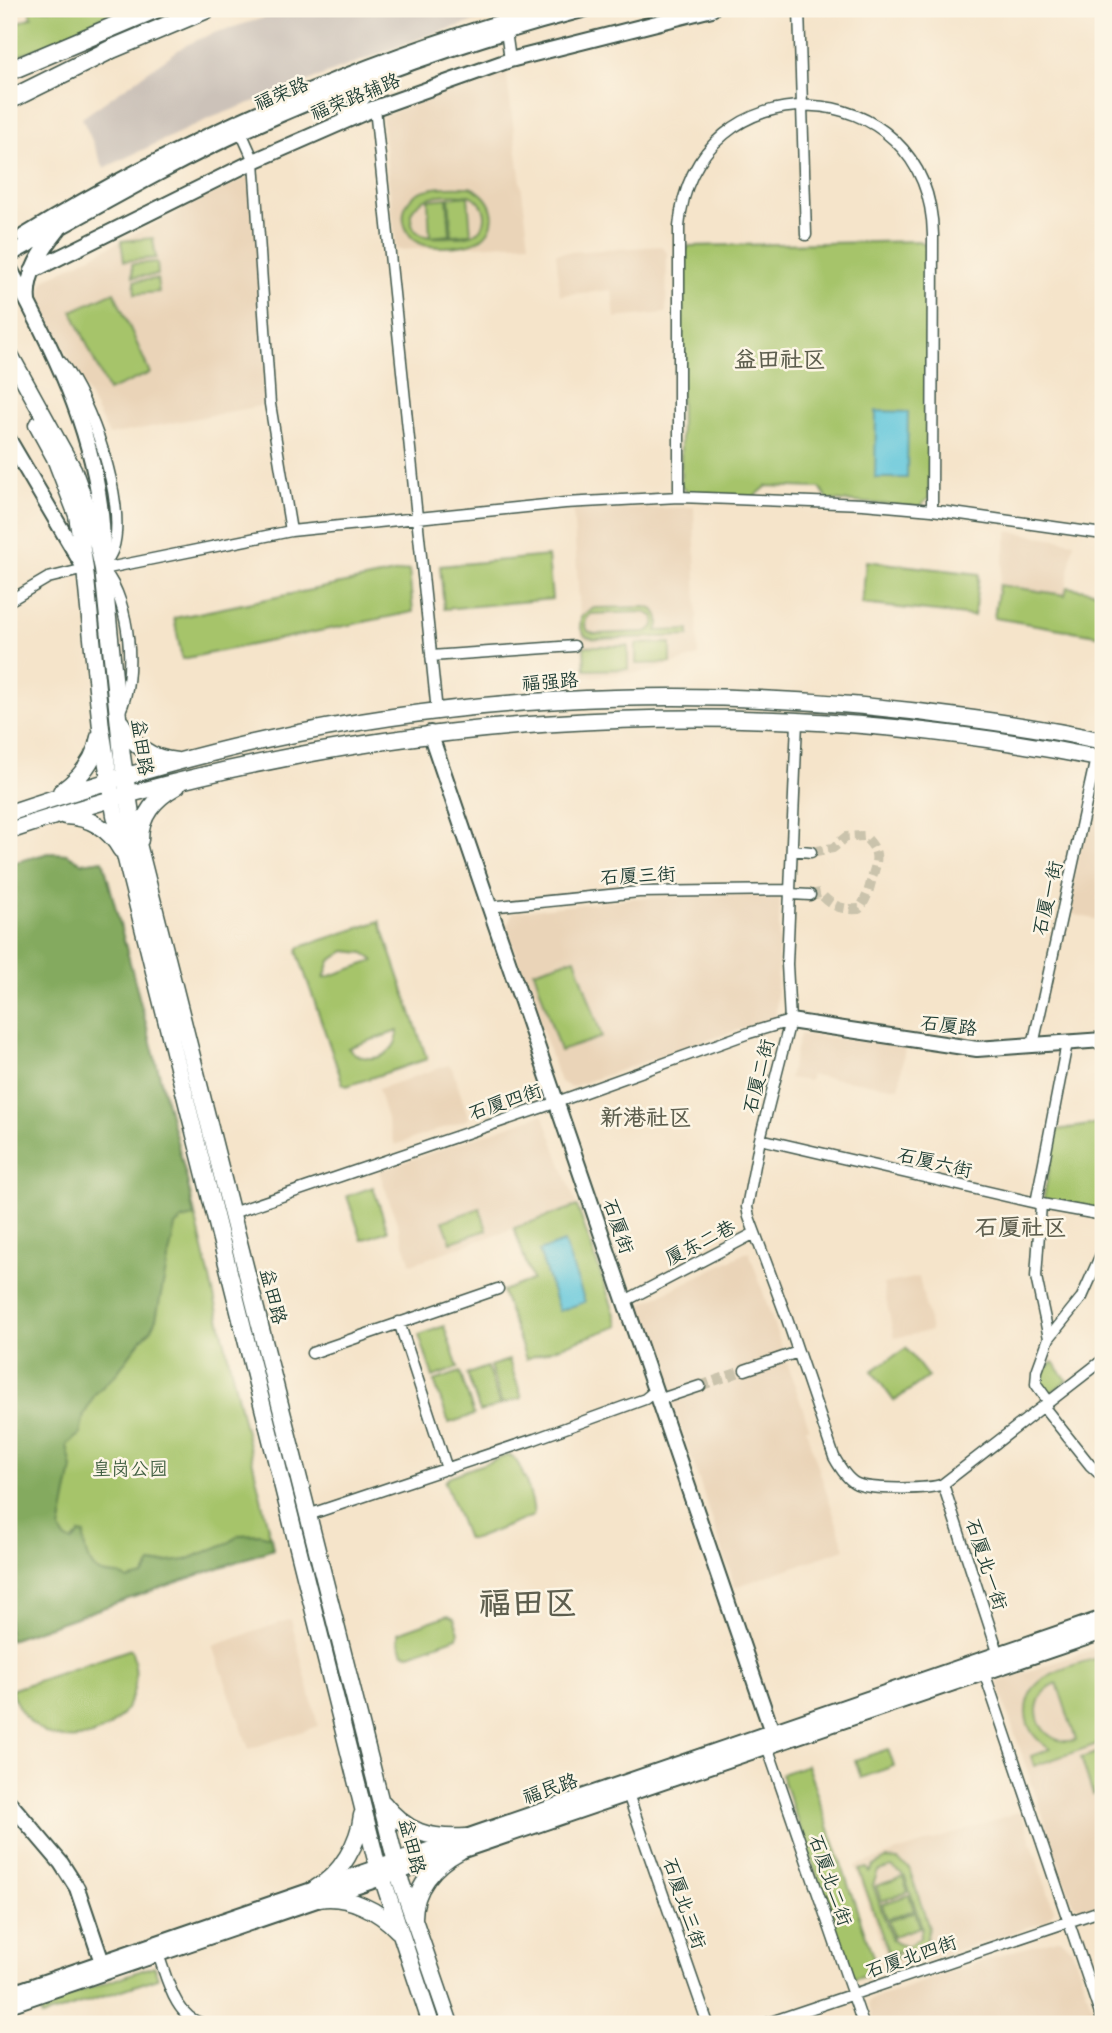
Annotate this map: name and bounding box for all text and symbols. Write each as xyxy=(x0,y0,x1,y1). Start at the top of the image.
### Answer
street label: 福荣路辅路 xyxy=(306,67,404,125)
street label: 福荣路 xyxy=(250,71,312,115)
district label: 益田社区 xyxy=(734,344,826,373)
street label: 福强路 xyxy=(521,667,579,695)
street label: 益田路 xyxy=(127,717,159,777)
street label: 石厦一街 xyxy=(1027,858,1067,938)
street label: 石厦三街 xyxy=(599,861,677,889)
street label: 石厦路 xyxy=(919,1010,979,1040)
street label: 石厦二街 xyxy=(737,1036,779,1116)
street label: 石厦四街 xyxy=(465,1077,545,1125)
district label: 新港社区 xyxy=(600,1102,692,1131)
street label: 石厦六街 xyxy=(895,1142,975,1182)
street label: 石厦街 xyxy=(598,1195,640,1257)
district label: 石厦社区 xyxy=(975,1212,1067,1241)
street label: 厦东二巷 xyxy=(661,1214,739,1270)
street label: 益田路 xyxy=(255,1265,293,1327)
park label: 皇岗公园 xyxy=(92,1456,168,1480)
street label: 石厦北一街 xyxy=(961,1515,1013,1613)
district label: 福田区 xyxy=(479,1581,578,1623)
street label: 福民路 xyxy=(519,1767,581,1809)
street label: 益田路 xyxy=(394,1815,432,1877)
street label: 石厦北二街 xyxy=(804,1831,858,1929)
street label: 石厦北三街 xyxy=(658,1854,712,1952)
street label: 石厦北四街 xyxy=(862,1929,960,1983)

